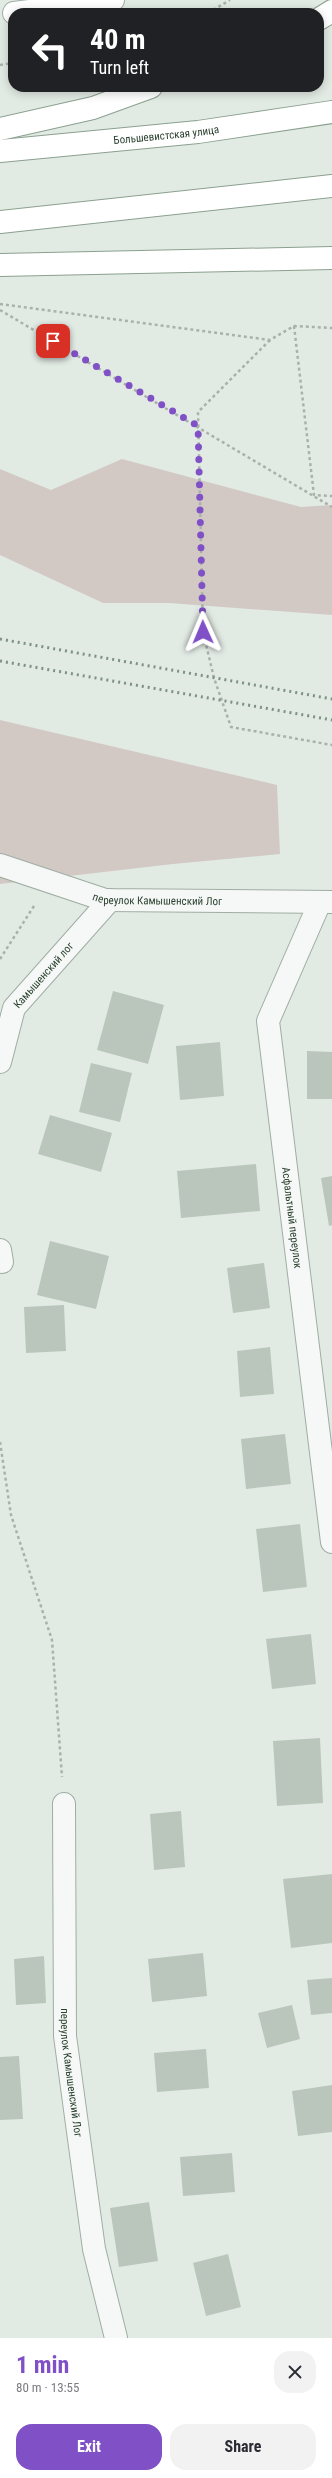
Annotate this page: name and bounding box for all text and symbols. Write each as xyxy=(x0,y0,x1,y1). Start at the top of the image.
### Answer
text: 40 m xyxy=(90,23,146,56)
icon: left xyxy=(24,24,76,76)
text: Turn left xyxy=(90,57,149,78)
street label: Большевистская улица xyxy=(113,122,220,147)
pin xyxy=(36,324,70,358)
icon: arrive xyxy=(42,330,64,352)
position arrow xyxy=(182,611,224,653)
street label: переулок Камышенский Лог xyxy=(91,890,222,908)
street label: Камышенский лог xyxy=(11,939,76,1011)
street label: Асфальтный переулок xyxy=(279,1166,305,1270)
street label: переулок Камышенский Лог xyxy=(58,2008,85,2138)
text: 1 min xyxy=(16,2351,69,2379)
button: close xyxy=(274,2351,316,2393)
text: 80 m · 13:55 xyxy=(16,2380,79,2395)
button: Exit xyxy=(16,2424,162,2470)
button: Share xyxy=(170,2424,316,2470)

